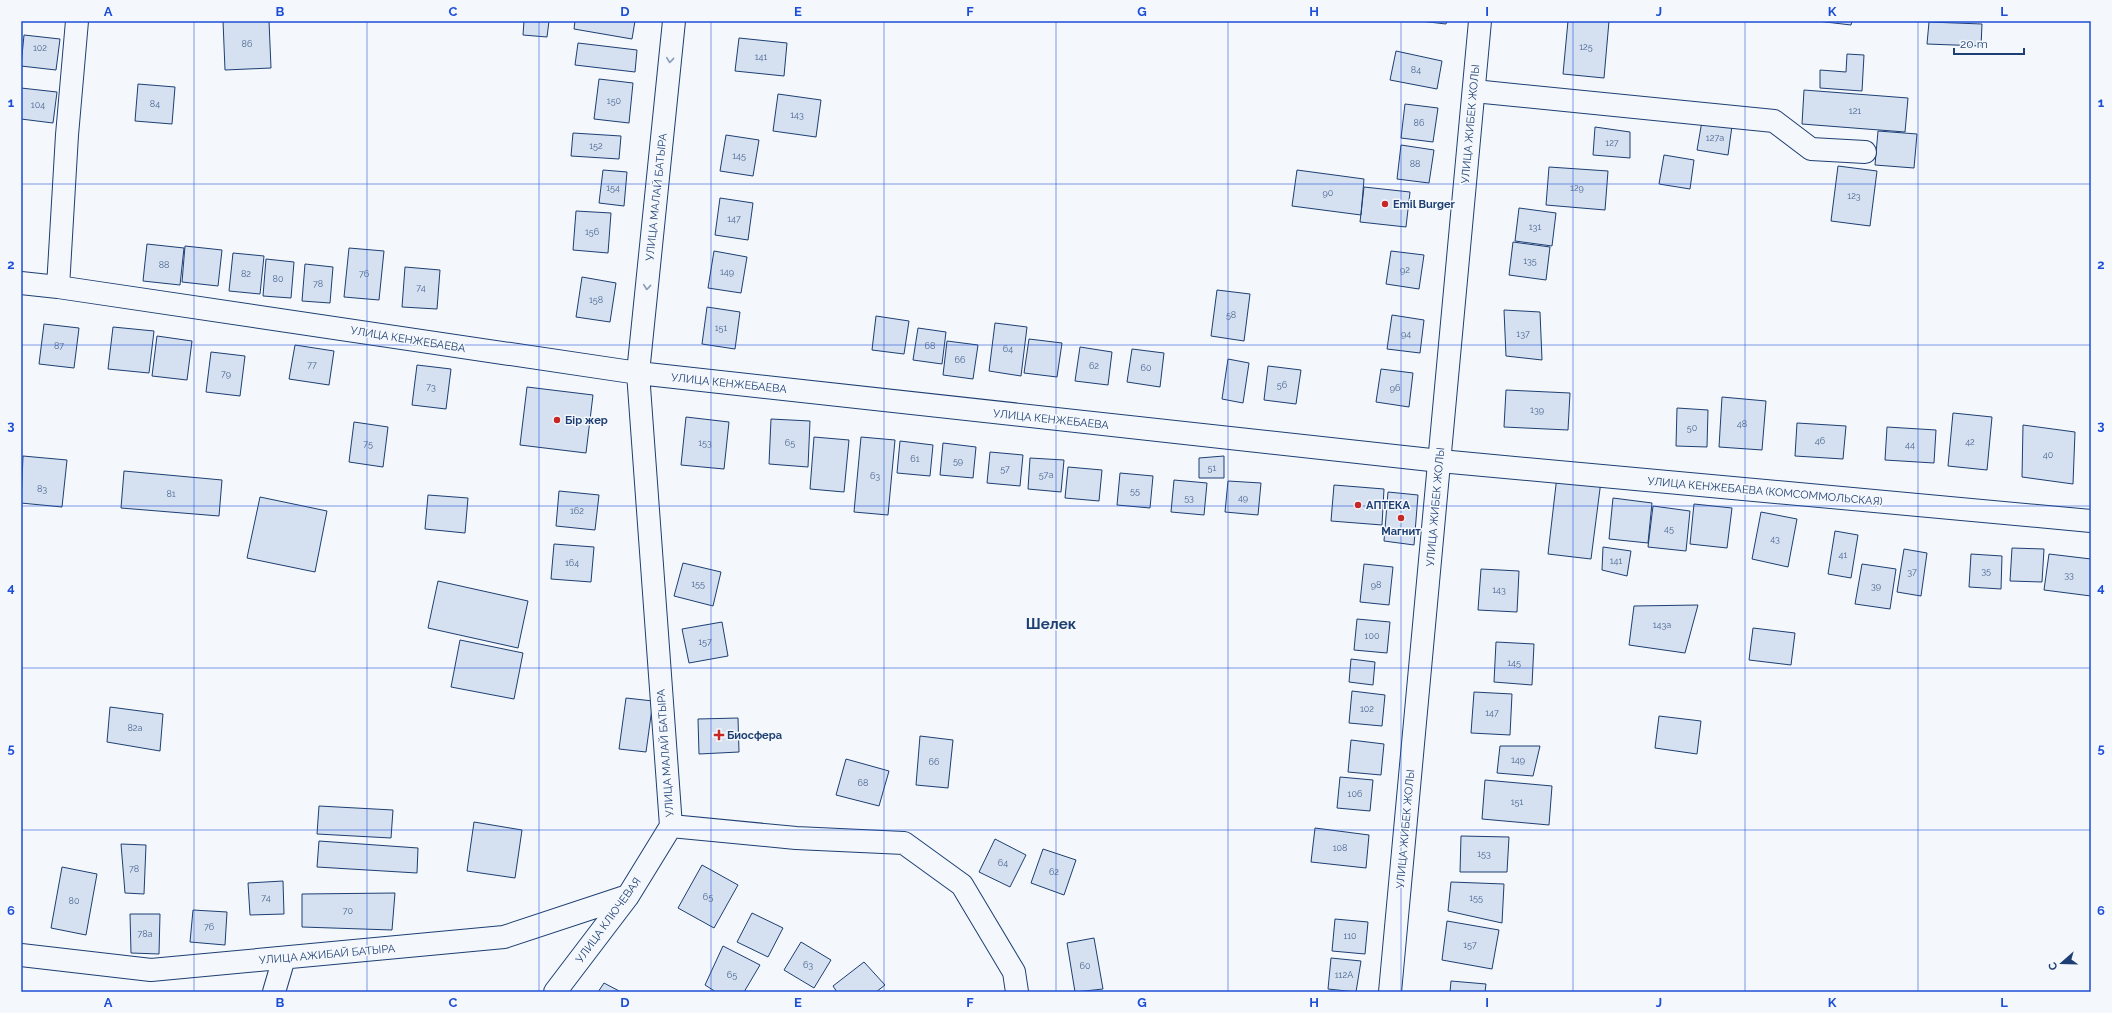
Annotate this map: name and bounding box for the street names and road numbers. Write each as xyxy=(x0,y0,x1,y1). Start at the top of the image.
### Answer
street label: УЛИЦА ЖИБЕК ЖОЛЫ xyxy=(1459,64,1482,184)
street label: УЛИЦА МАЛАЙ БАТЫРА xyxy=(643,132,670,262)
street label: УЛИЦА КЕНЖЕБАЕВА xyxy=(350,324,467,355)
street label: УЛИЦА КЕНЖЕБАЕВА xyxy=(671,371,788,396)
street label: УЛИЦА КЕНЖЕБАЕВА xyxy=(993,407,1110,432)
street label: УЛИЦА ЖИБЕК ЖОЛЫ xyxy=(1424,447,1447,567)
street label: УЛИЦА КЕНЖЕБАЕВА (КОМСОММОЛЬСКАЯ) xyxy=(1647,475,1883,508)
street label: УЛИЦА МАЛАЙ БАТЫРА xyxy=(655,688,676,817)
street label: УЛИЦА ЖИБЕК ЖОЛЫ xyxy=(1394,769,1417,889)
street label: УЛИЦА КЛЮЧЕВАЯ xyxy=(573,875,644,965)
street label: УЛИЦА АЖИБАЙ БАТЫРА xyxy=(258,942,396,967)

